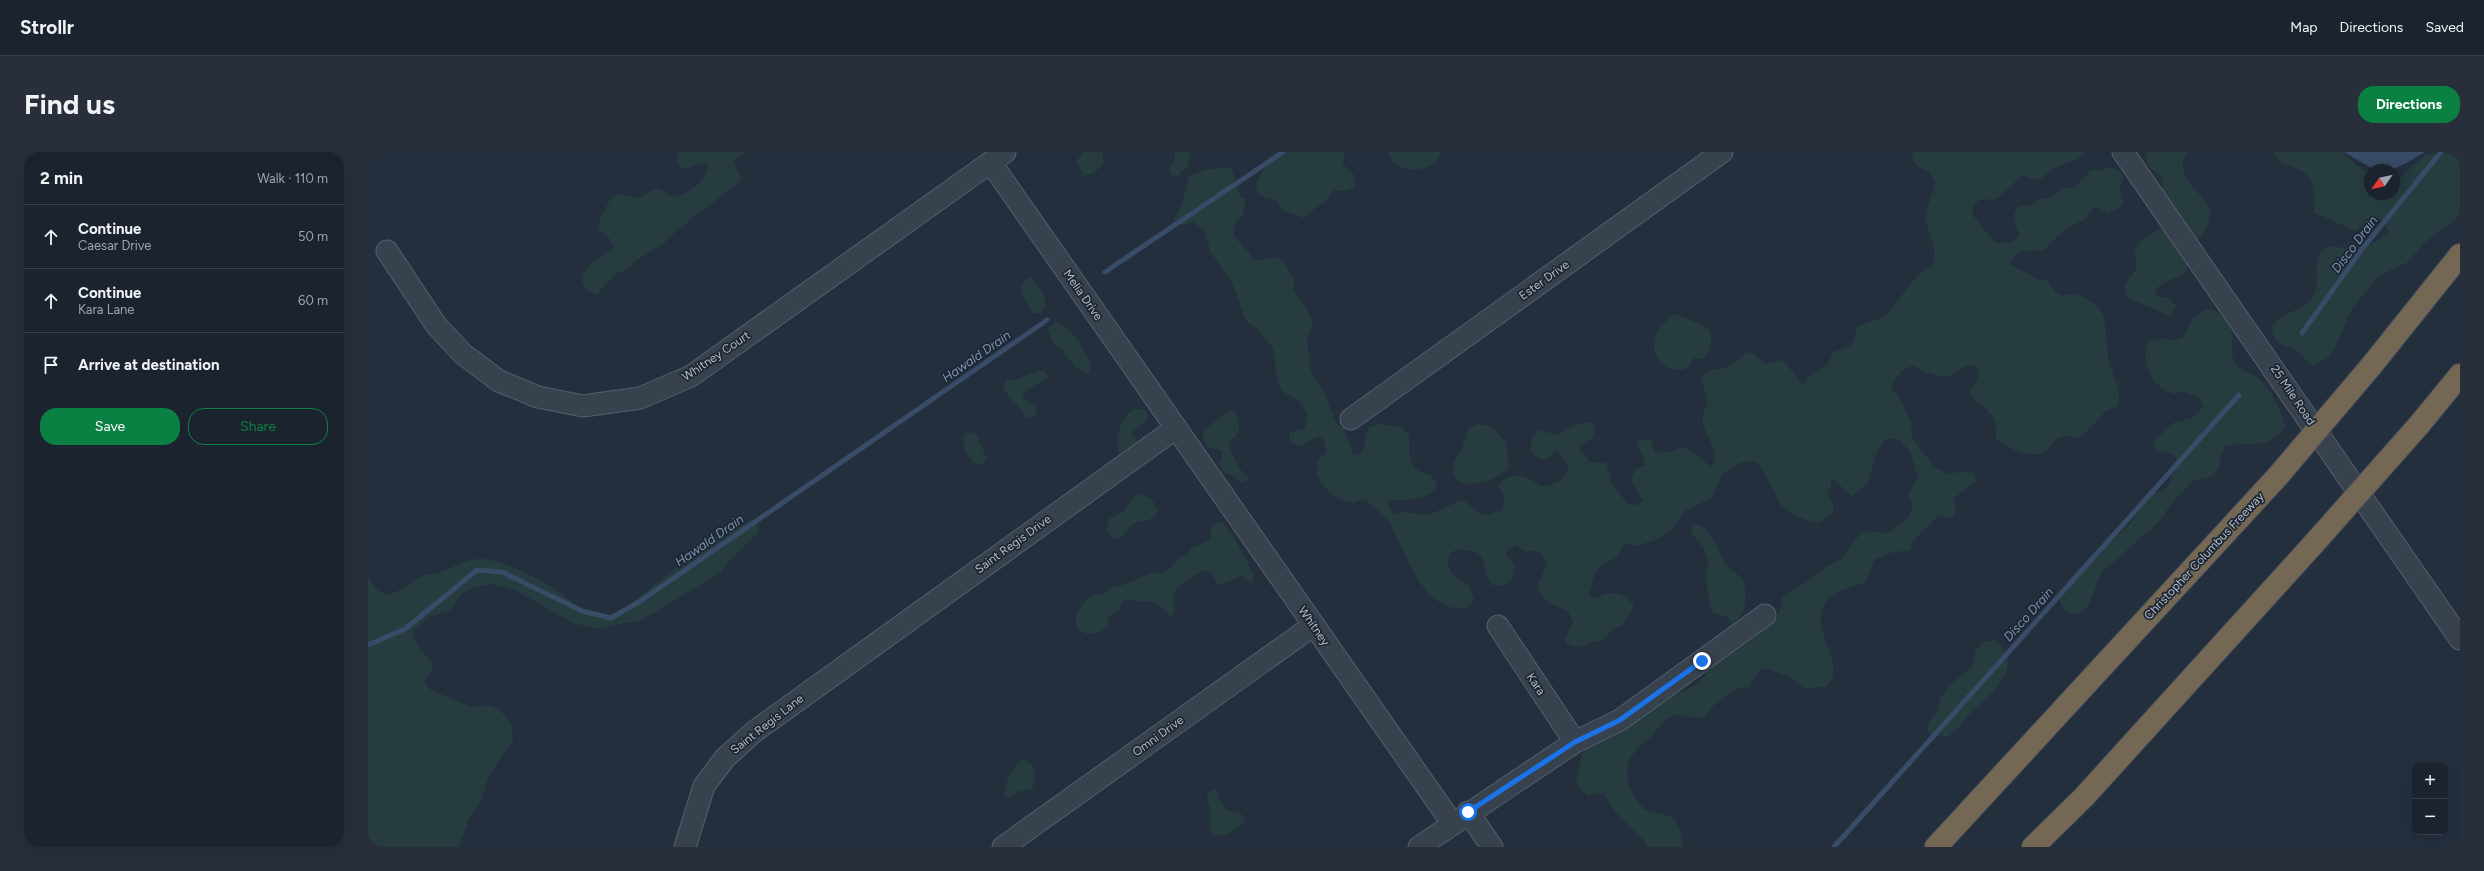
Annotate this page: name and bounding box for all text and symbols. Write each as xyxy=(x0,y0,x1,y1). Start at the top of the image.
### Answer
text: Strollr xyxy=(20,16,74,39)
text: Map xyxy=(2290,19,2318,36)
text: Directions xyxy=(2340,19,2403,36)
text: Saved xyxy=(2425,19,2464,36)
button: Directions xyxy=(2358,86,2460,123)
text: Find us xyxy=(24,87,115,121)
north arrow xyxy=(2364,164,2400,200)
text: 2 min xyxy=(40,168,83,188)
text: Walk · 110 m xyxy=(257,171,328,186)
water label: Disco Drain xyxy=(2328,213,2381,276)
text: Continue xyxy=(78,220,141,238)
icon: ahead xyxy=(40,226,62,248)
text: 50 m xyxy=(298,229,328,244)
text: Caesar Drive xyxy=(78,238,151,253)
street label: Ester Drive xyxy=(1516,257,1572,303)
street label: Melia Drive xyxy=(1060,267,1106,324)
text: Continue xyxy=(78,284,141,302)
icon: ahead xyxy=(40,290,62,312)
text: 60 m xyxy=(298,293,328,308)
text: Kara Lane xyxy=(78,302,134,317)
water label: Hawald Drain xyxy=(939,327,1013,386)
street label: Whitney Court xyxy=(679,328,753,384)
icon: arrive xyxy=(40,354,62,376)
text: Arrive at destination xyxy=(78,356,219,374)
street label: 25 Mile Road xyxy=(2268,362,2318,428)
button: Save xyxy=(40,408,180,445)
button: Share xyxy=(188,408,328,445)
street label: Christopher Columbus Freeway xyxy=(2141,489,2267,623)
water label: Hawald Drain xyxy=(672,511,746,570)
street label: Saint Regis Drive xyxy=(972,511,1054,576)
water label: Disco Drain xyxy=(2000,584,2056,644)
street label: Whitney xyxy=(1295,604,1333,649)
route end xyxy=(1693,652,1711,670)
street label: Kara xyxy=(1524,670,1548,698)
street label: Saint Regis Lane xyxy=(728,691,807,757)
street label: Omni Drive xyxy=(1130,713,1187,759)
map controls xyxy=(2412,763,2448,835)
button: + xyxy=(2412,763,2448,799)
button: − xyxy=(2412,799,2448,835)
route start xyxy=(1459,803,1477,821)

